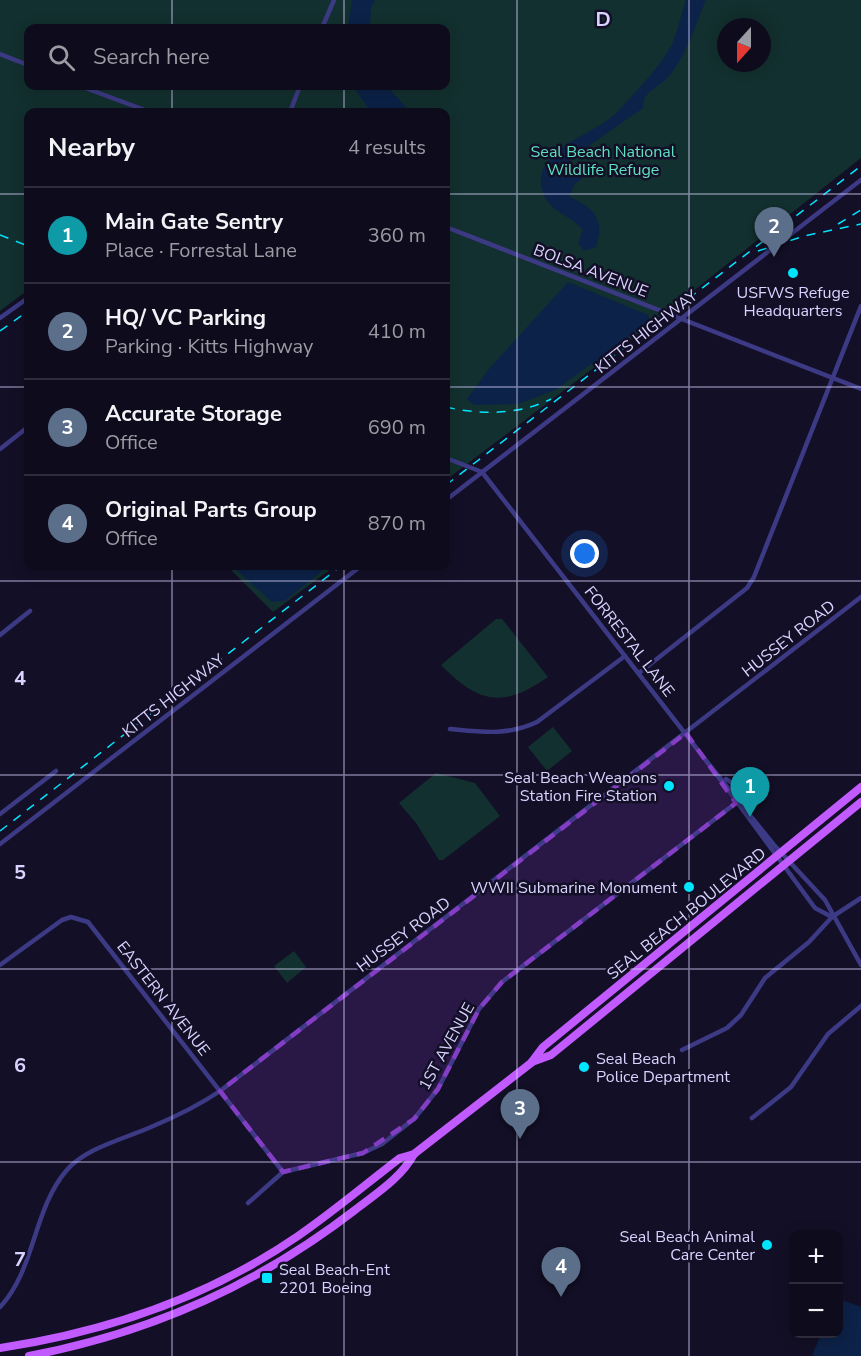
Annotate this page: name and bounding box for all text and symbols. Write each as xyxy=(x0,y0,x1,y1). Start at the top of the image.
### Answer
text: D xyxy=(595,6,611,33)
north arrow xyxy=(717,18,771,72)
search box xyxy=(24,24,450,90)
icon: search xyxy=(45,41,78,74)
text: Search here xyxy=(93,42,210,72)
text: Nearby xyxy=(48,130,135,165)
text: 4 results xyxy=(348,134,426,161)
park label: Seal Beach National Wildlife Refuge xyxy=(531,141,676,181)
text: Main Gate Sentry xyxy=(105,207,283,237)
pin: 2 xyxy=(754,208,794,257)
text: 1 xyxy=(62,222,74,249)
text: 360 m xyxy=(368,222,426,249)
text: Place · Forrestal Lane xyxy=(105,237,297,264)
street label: BOLSA AVENUE xyxy=(530,239,651,303)
marker: USFWS Refuge Headquarters xyxy=(786,266,800,280)
place label: USFWS Refuge Headquarters xyxy=(737,282,849,322)
street label: KITTS HIGHWAY xyxy=(591,285,703,379)
text: HQ/ VC Parking xyxy=(105,303,266,333)
text: 2 xyxy=(62,318,74,345)
text: 410 m xyxy=(368,318,426,345)
text: Parking · Kitts Highway xyxy=(105,333,313,360)
text: Accurate Storage xyxy=(105,399,282,429)
text: 3 xyxy=(62,414,74,441)
text: 690 m xyxy=(368,414,426,441)
text: Office xyxy=(105,429,158,456)
text: Original Parts Group xyxy=(105,495,317,525)
text: 4 xyxy=(62,510,74,537)
text: 870 m xyxy=(368,510,426,537)
text: Office xyxy=(105,525,158,552)
your location xyxy=(570,539,599,568)
street label: FORRESTAL LANE xyxy=(579,582,679,702)
street label: HUSSEY ROAD xyxy=(737,595,840,682)
street label: KITTS HIGHWAY xyxy=(118,649,230,743)
text: 4 xyxy=(14,665,26,692)
place label: Seal Beach Weapons Station Fire Station xyxy=(504,767,657,807)
pin: 1 xyxy=(730,768,770,817)
marker: Seal Beach Weapons Station Fire Station xyxy=(662,779,676,793)
street label: SEAL BEACH BOULEVARD xyxy=(602,843,771,985)
text: 5 xyxy=(14,859,26,886)
place label: WWII Submarine Monument xyxy=(470,877,677,899)
marker: WWII Submarine Monument xyxy=(682,880,696,894)
street label: HUSSEY ROAD xyxy=(352,892,455,977)
street label: EASTERN AVENUE xyxy=(111,937,215,1060)
street label: 1ST AVENUE xyxy=(414,999,480,1094)
place label: Seal Beach Police Department xyxy=(596,1048,730,1088)
text: 6 xyxy=(14,1052,26,1079)
marker: Seal Beach Police Department xyxy=(577,1060,591,1074)
pin: 3 xyxy=(500,1090,540,1139)
place label: Seal Beach Animal Care Center xyxy=(620,1226,755,1266)
map controls xyxy=(789,1230,843,1338)
button: + xyxy=(789,1230,843,1284)
marker: Seal Beach Animal Care Center xyxy=(760,1238,774,1252)
text: 7 xyxy=(14,1246,26,1273)
pin: 4 xyxy=(542,1248,580,1297)
place label: Seal Beach-Ent 2201 Boeing xyxy=(279,1259,390,1299)
marker: Seal Beach-Ent 2201 Boeing xyxy=(260,1271,274,1285)
button: − xyxy=(789,1284,843,1338)

